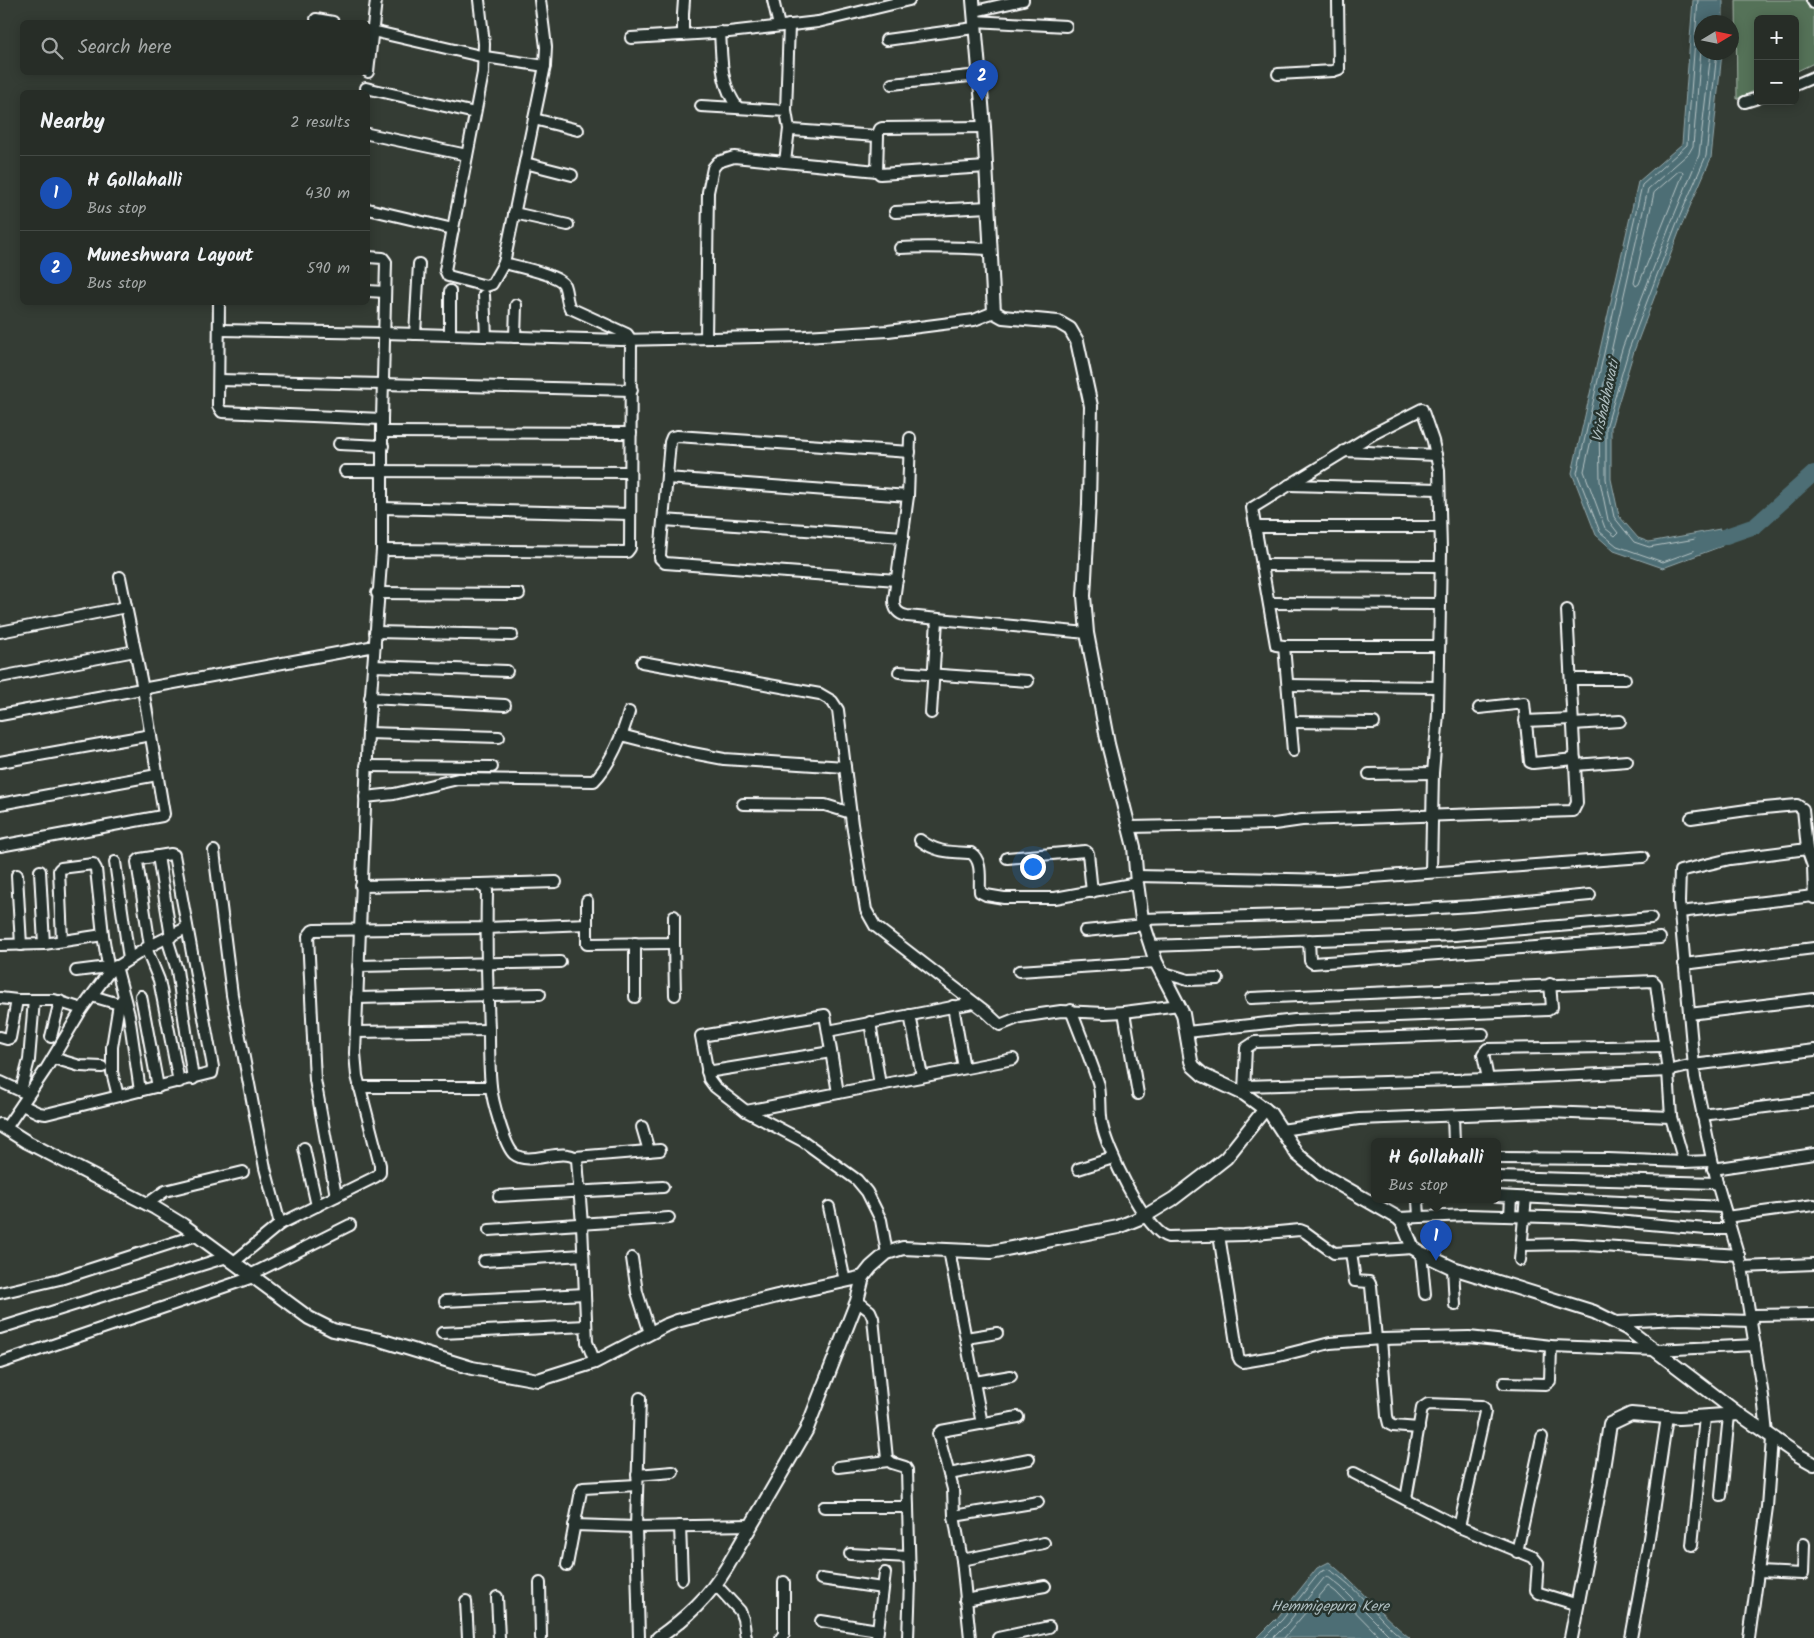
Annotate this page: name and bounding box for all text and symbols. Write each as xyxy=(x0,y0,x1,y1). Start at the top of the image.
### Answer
north arrow xyxy=(1694,15,1739,60)
map controls xyxy=(1754,15,1799,105)
button: + xyxy=(1754,15,1799,60)
search box xyxy=(20,20,370,75)
text: Search here xyxy=(78,33,172,63)
icon: search xyxy=(38,34,66,62)
pin: 2 xyxy=(966,60,998,101)
button: − xyxy=(1754,60,1799,105)
text: Nearby xyxy=(40,106,105,139)
text: 2 results xyxy=(290,110,350,135)
text: H Gollahalli xyxy=(87,166,182,196)
text: 1 xyxy=(54,181,58,206)
text: 430 m xyxy=(305,181,350,206)
text: Bus stop xyxy=(87,196,146,221)
text: Muneshwara Layout xyxy=(87,241,253,271)
text: 2 xyxy=(51,256,61,281)
text: 590 m xyxy=(306,256,350,281)
text: Bus stop xyxy=(87,271,146,296)
water label: Vrishabhavati xyxy=(1586,354,1627,445)
your location xyxy=(1020,854,1046,880)
popup xyxy=(1371,1138,1501,1203)
text: H Gollahalli xyxy=(1389,1143,1483,1173)
text: Bus stop xyxy=(1389,1173,1448,1198)
pin: 1 xyxy=(1420,1220,1452,1261)
water label: Hemmigepura Kere xyxy=(1271,1595,1390,1619)

